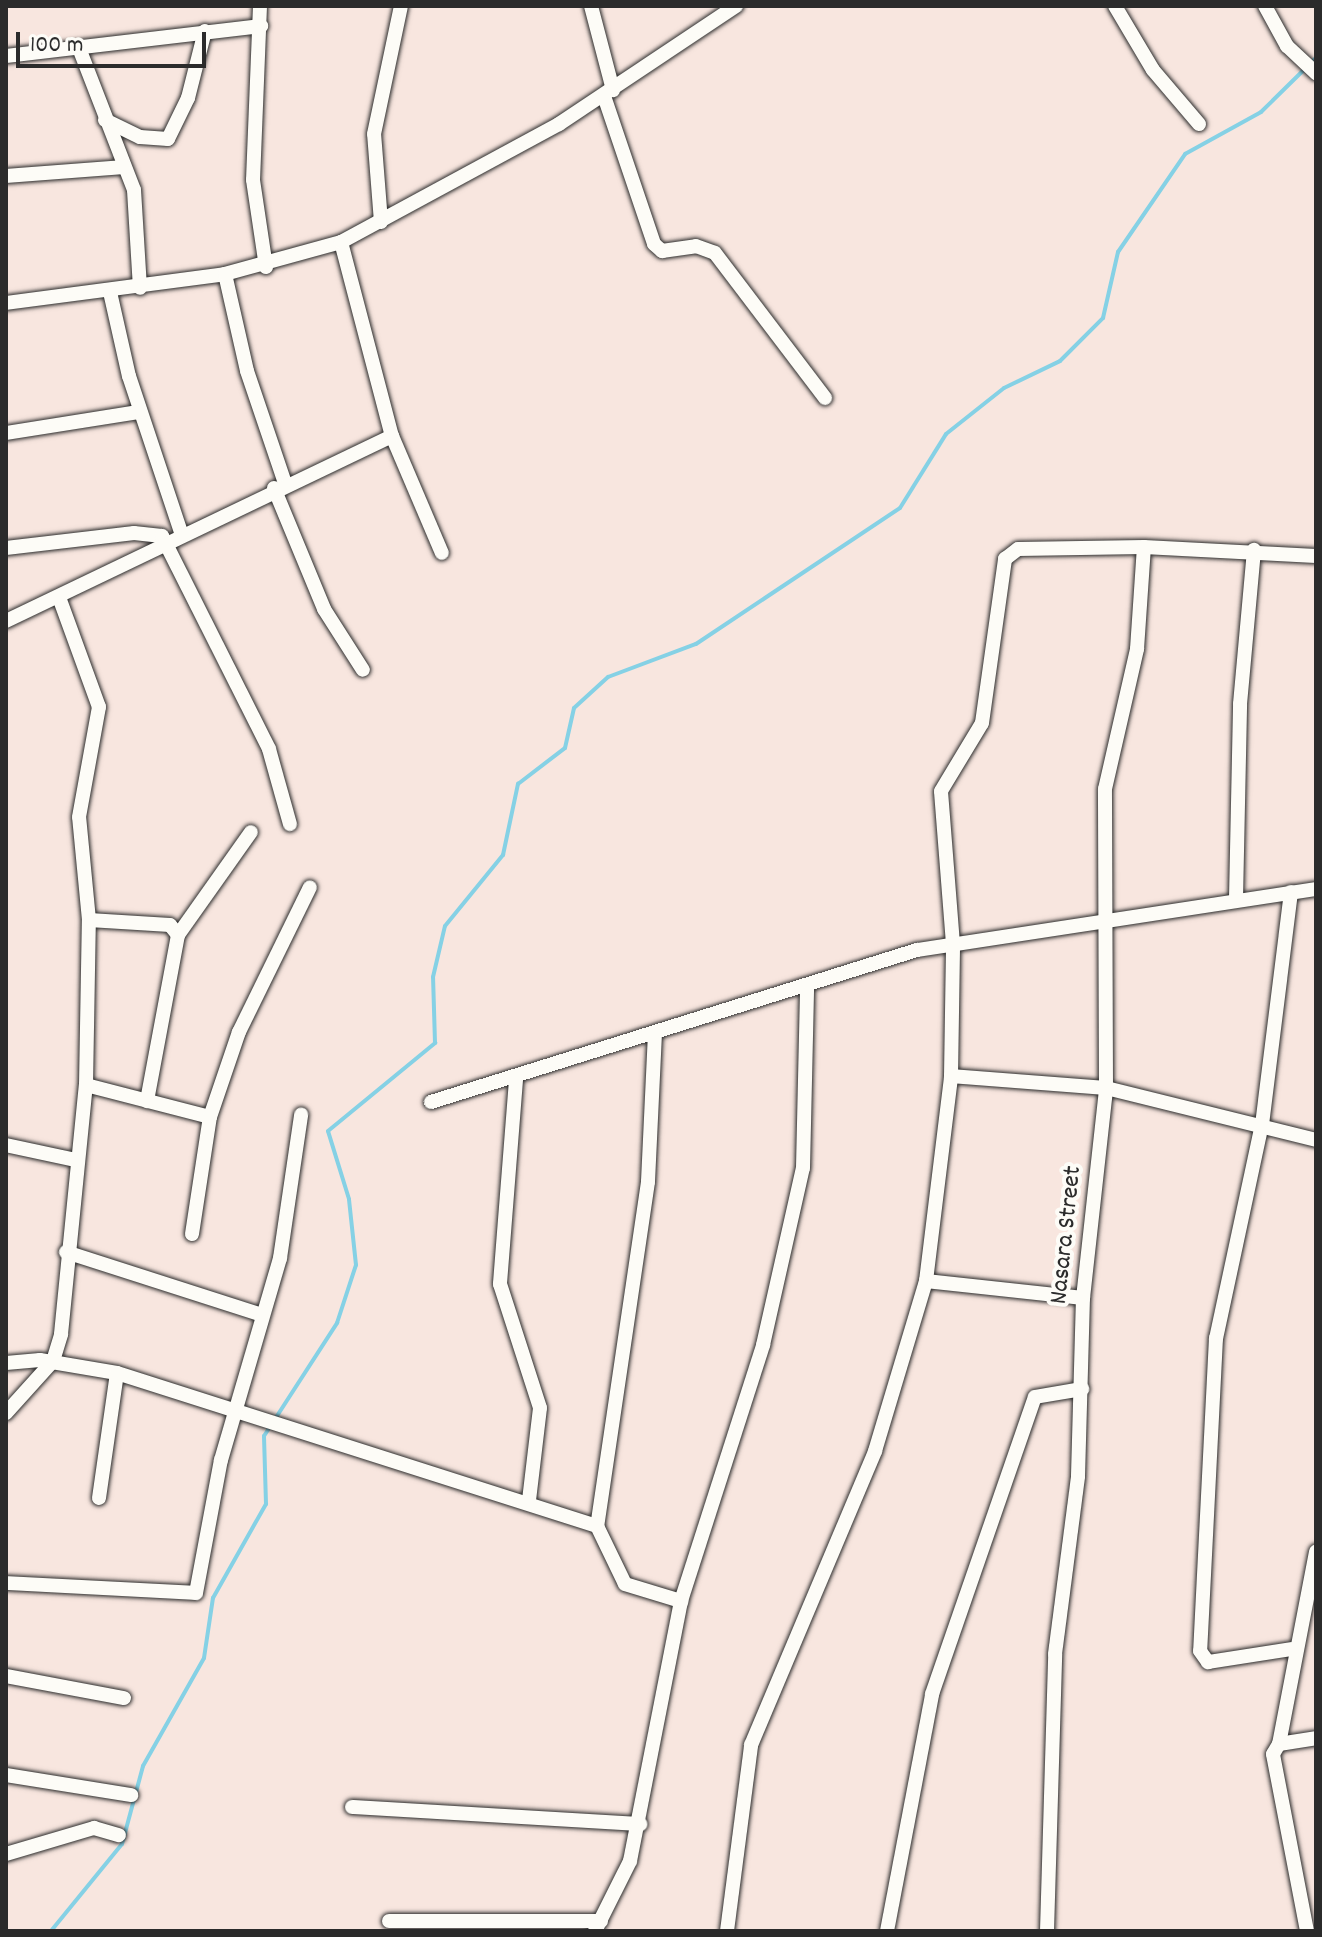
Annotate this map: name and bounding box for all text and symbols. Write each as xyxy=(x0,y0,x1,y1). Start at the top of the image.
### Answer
scale bar xyxy=(20,16,210,66)
text: 100 m xyxy=(30,29,83,63)
street label: Nasara Street xyxy=(1044,1164,1090,1306)

